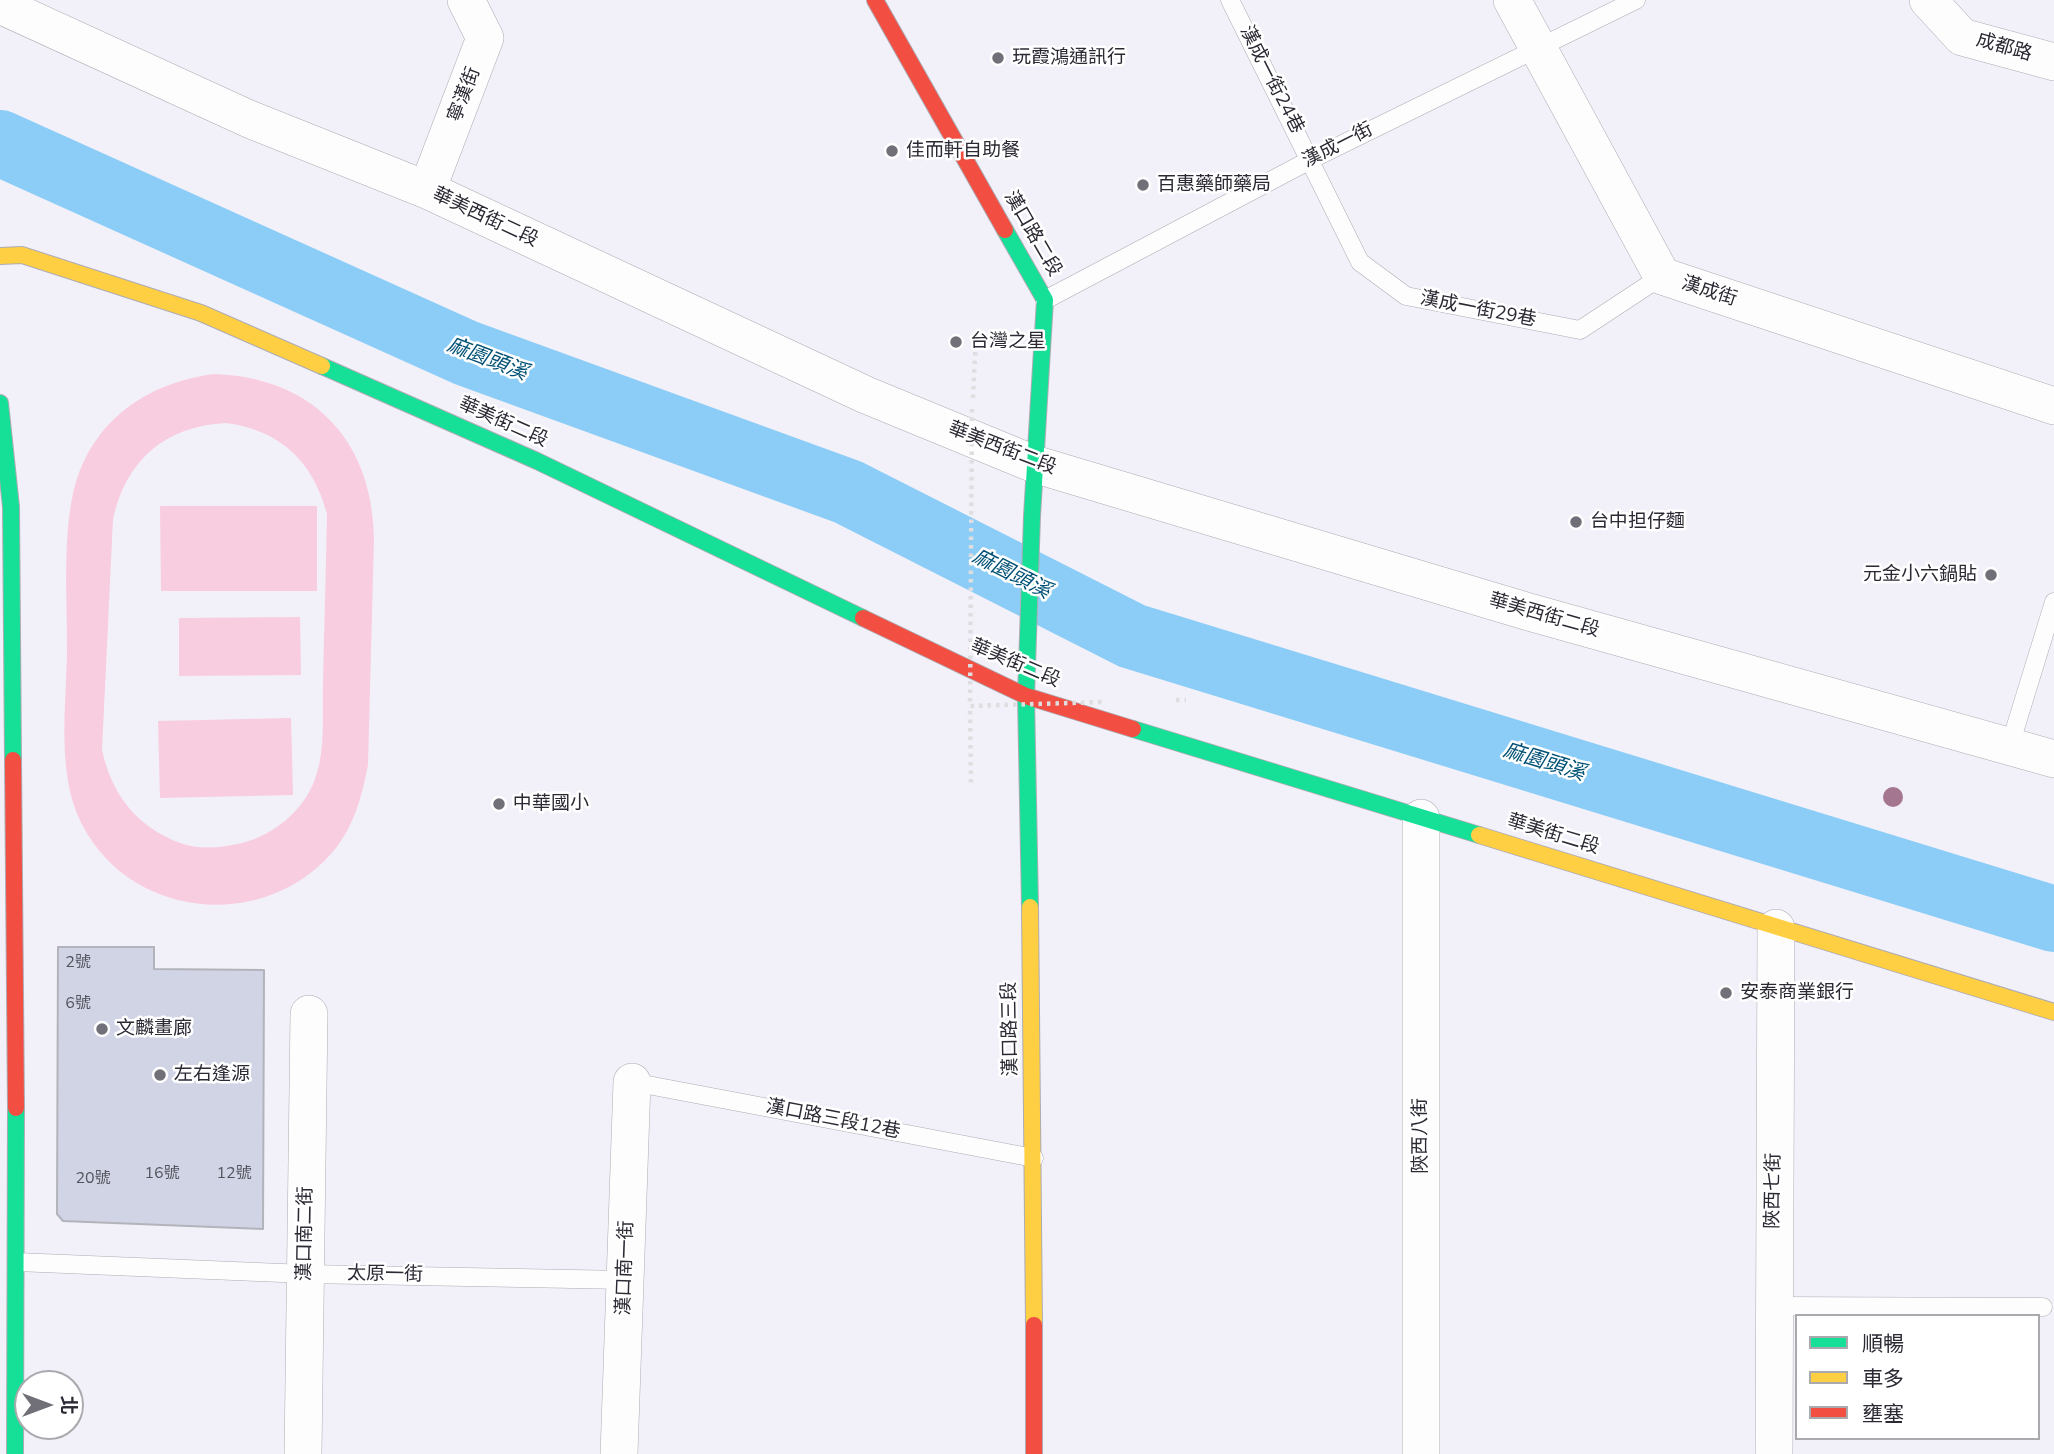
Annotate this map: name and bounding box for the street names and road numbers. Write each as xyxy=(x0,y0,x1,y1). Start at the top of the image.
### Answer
street label: 漢成一街24巷 xyxy=(1234,22,1308,138)
street label: 成都路 xyxy=(1973,29,2035,67)
street label: 寧漢街 xyxy=(444,64,486,126)
street label: 漢成一街 xyxy=(1299,119,1377,173)
street label: 華美西街二段 xyxy=(429,184,541,252)
street label: 漢口路二段 xyxy=(998,187,1066,281)
street label: 漢成街 xyxy=(1678,272,1740,312)
street label: 漢成一街29巷 xyxy=(1418,288,1538,332)
street label: 華美街二段 xyxy=(455,393,551,453)
street label: 華美西街二段 xyxy=(945,418,1059,480)
street label: 華美西街二段 xyxy=(1486,589,1602,643)
street label: 華美街二段 xyxy=(967,635,1063,693)
street label: 華美街二段 xyxy=(1504,810,1602,860)
street label: 漢口路三段 xyxy=(999,981,1023,1077)
street label: 漢口路三段12巷 xyxy=(764,1096,902,1144)
street label: 陝西八街 xyxy=(1410,1098,1432,1174)
street label: 陜西七街 xyxy=(1762,1153,1786,1229)
street label: 漢口南二街 xyxy=(294,1186,318,1282)
street label: 漢口南一街 xyxy=(613,1220,639,1316)
street label: 太原一街 xyxy=(347,1263,423,1287)

